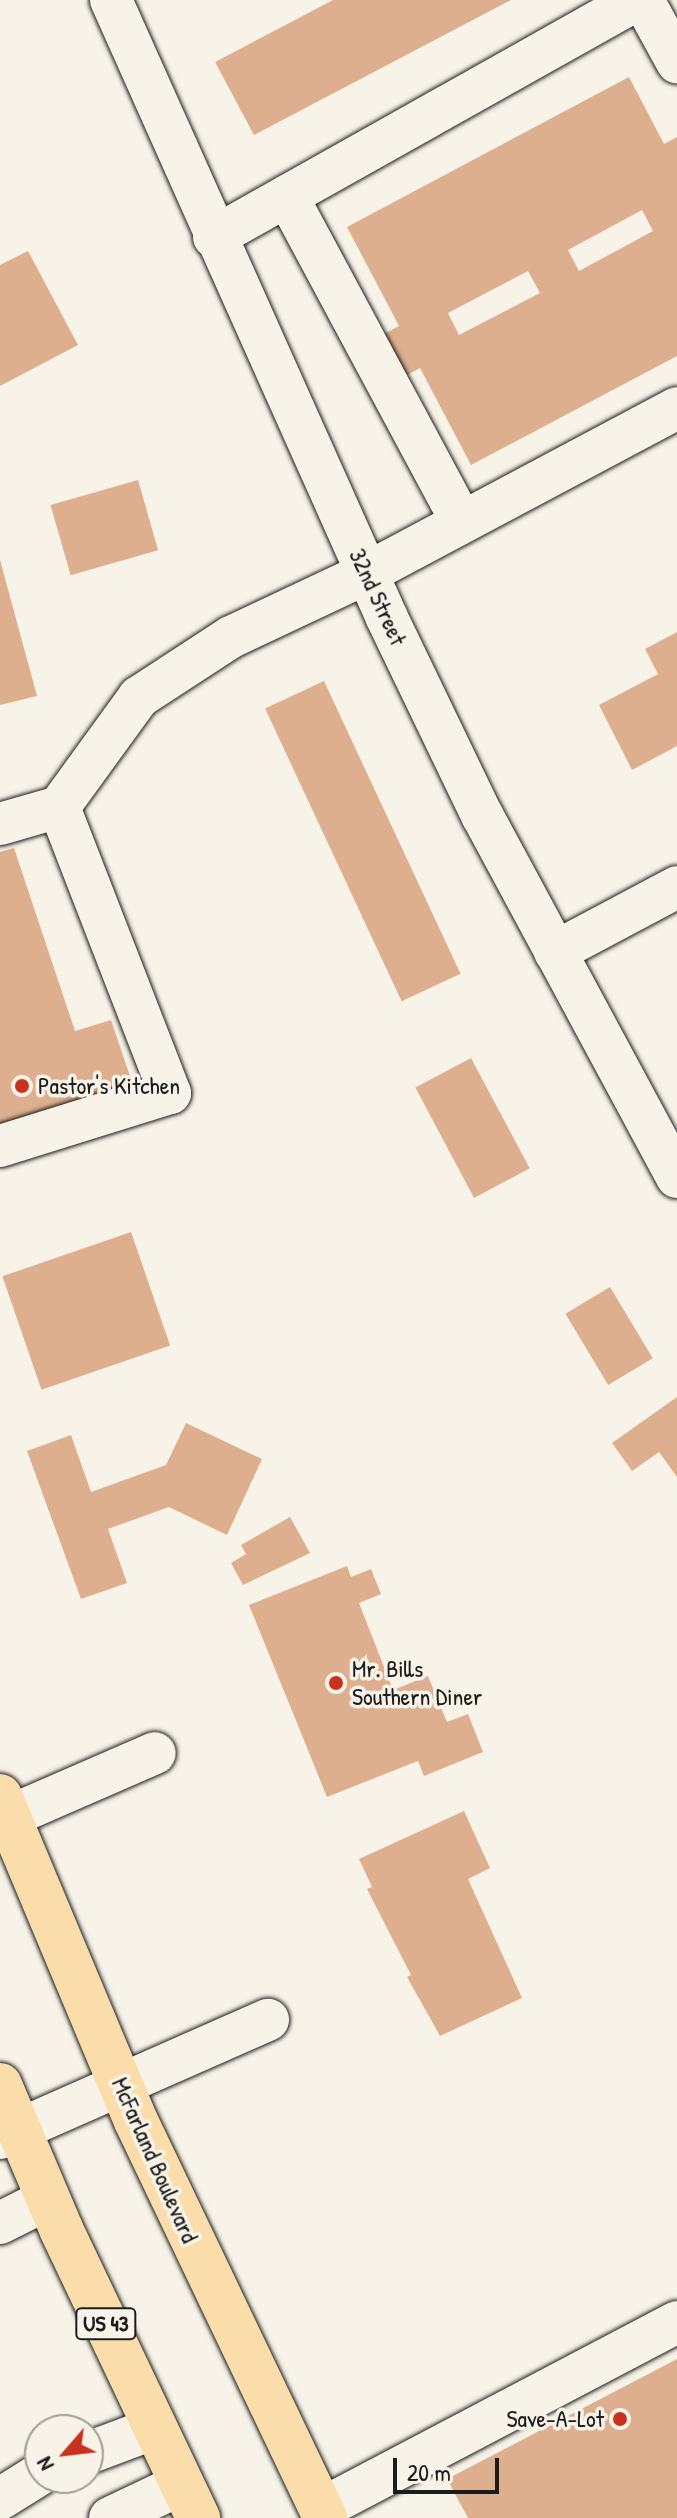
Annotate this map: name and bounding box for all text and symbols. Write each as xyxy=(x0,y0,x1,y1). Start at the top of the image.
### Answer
street label: 32nd Street xyxy=(343,544,413,650)
place label: Pastor's Kitchen xyxy=(38,1072,180,1100)
marker: Pastor's Kitchen xyxy=(13,1077,31,1095)
place label: Mr. Bills Southern Diner xyxy=(352,1655,482,1711)
marker: Mr. Bills Southern Diner xyxy=(327,1674,345,1692)
street label: McFarland Boulevard xyxy=(106,2073,204,2247)
road number: US 43 xyxy=(74,2306,138,2342)
place label: Save-A-Lot xyxy=(506,2405,604,2433)
marker: Save-A-Lot xyxy=(611,2410,629,2428)
north arrow xyxy=(24,2414,104,2494)
scale bar xyxy=(397,2442,503,2492)
text: N xyxy=(29,2452,61,2477)
text: 20 m xyxy=(407,2456,451,2488)

